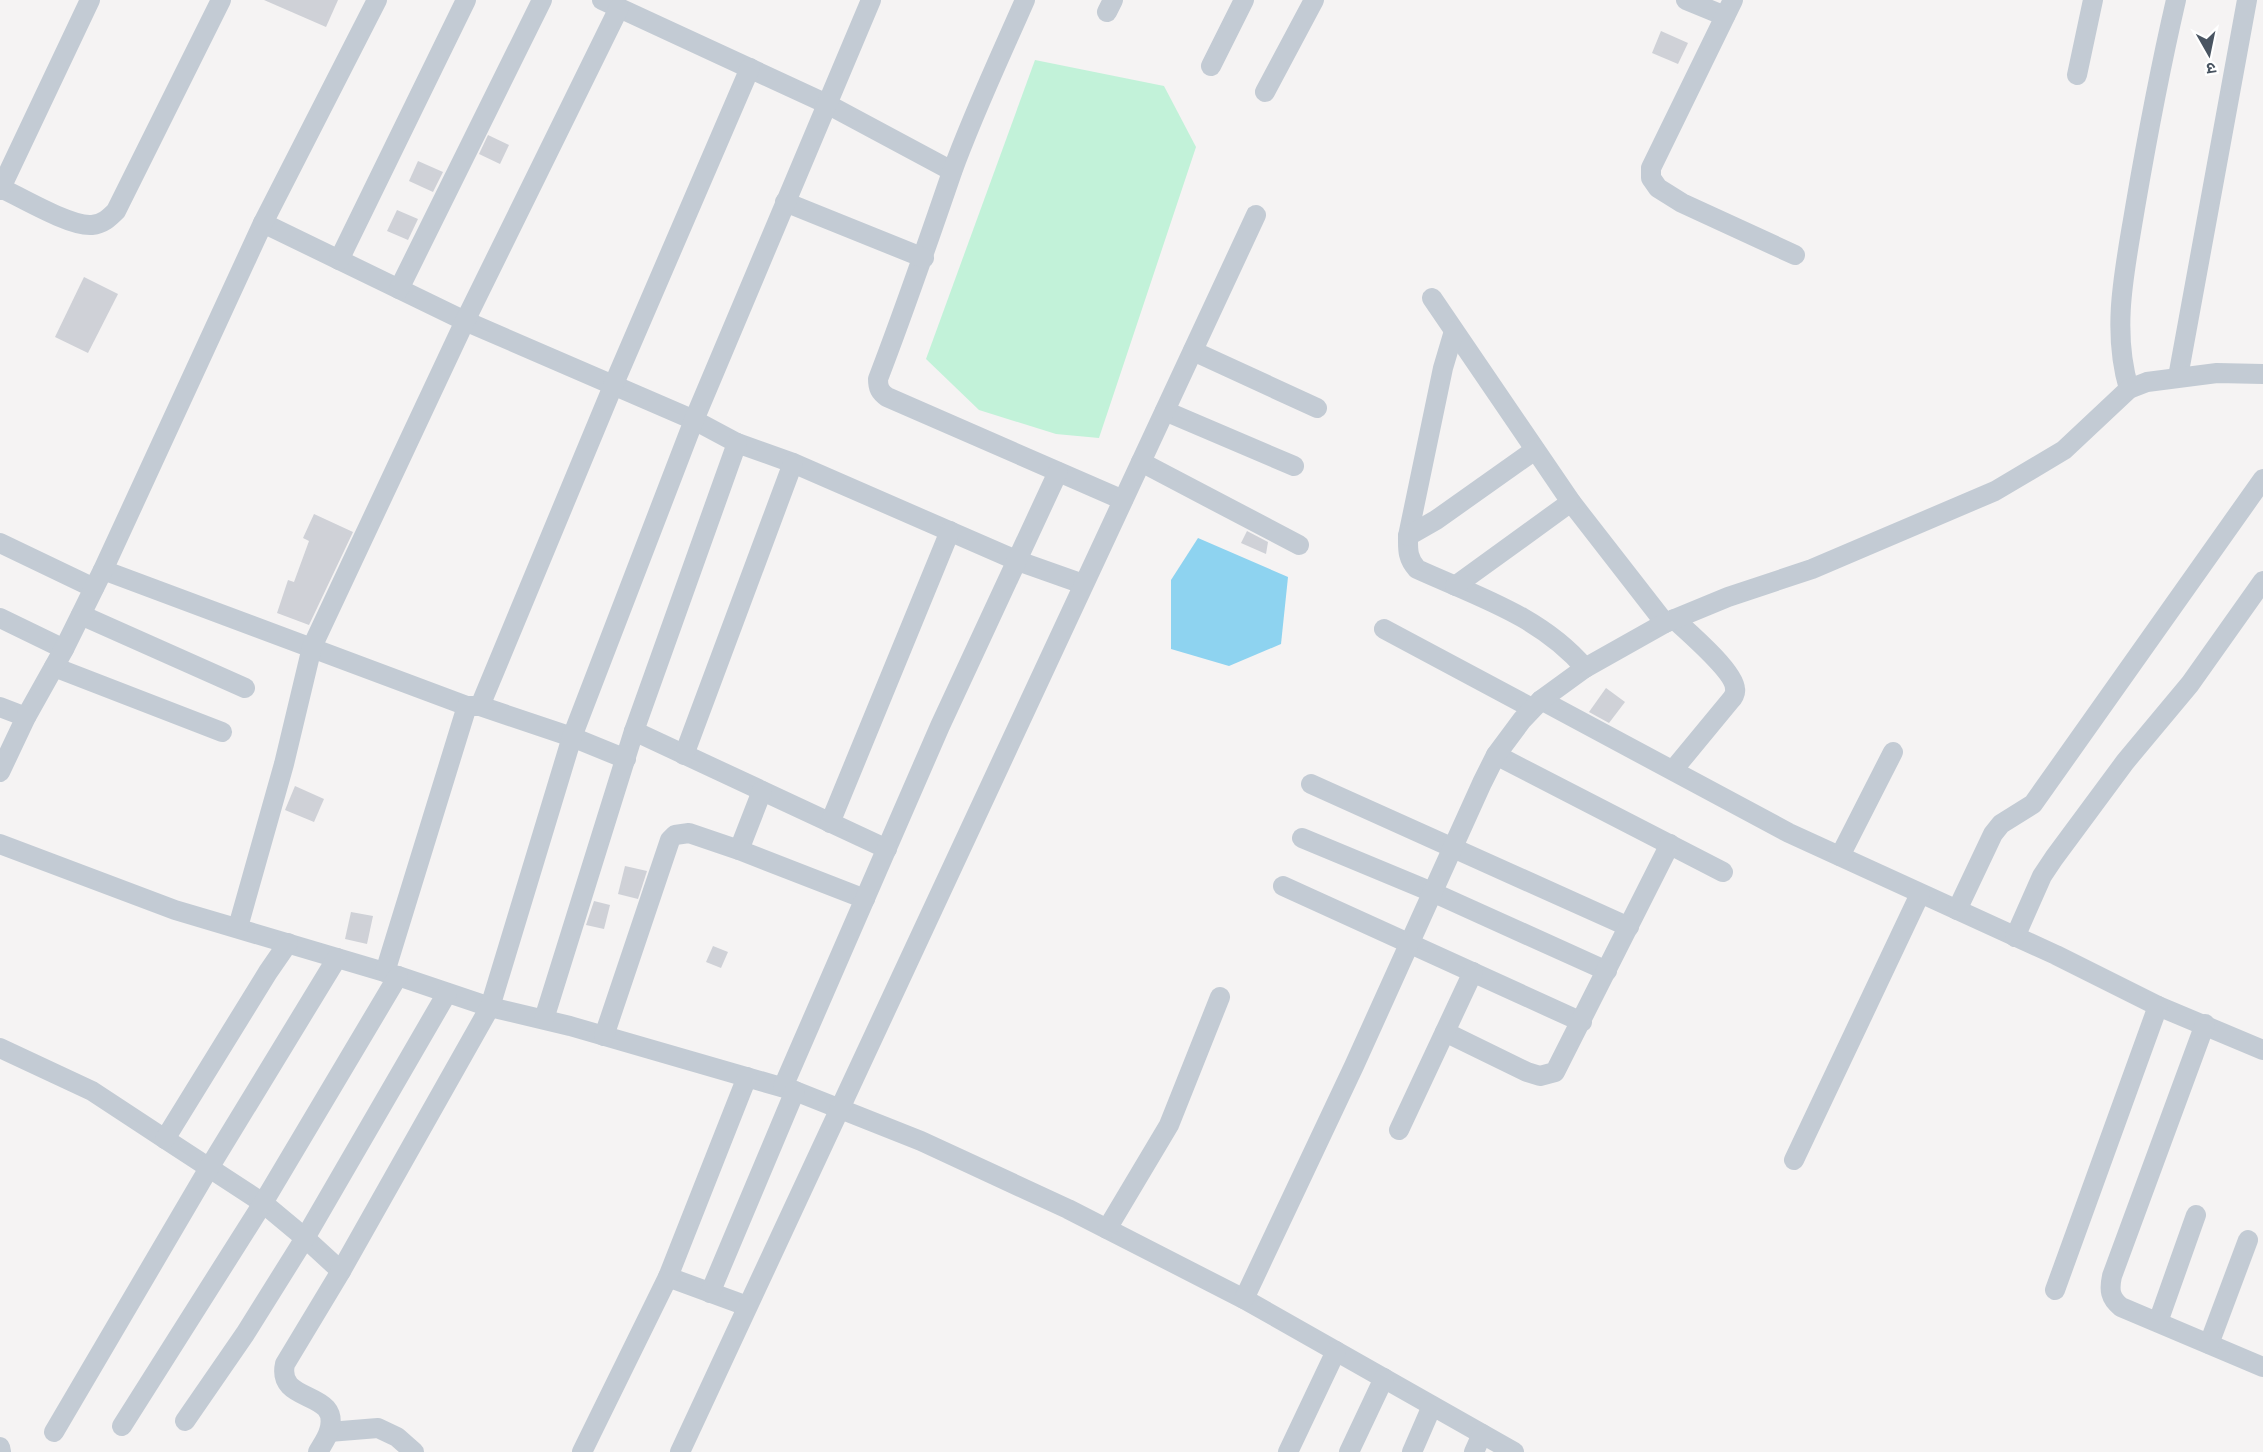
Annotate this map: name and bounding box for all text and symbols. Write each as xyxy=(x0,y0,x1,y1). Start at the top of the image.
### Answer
north arrow xyxy=(2179,24,2239,84)
text: उ xyxy=(2204,57,2217,78)

